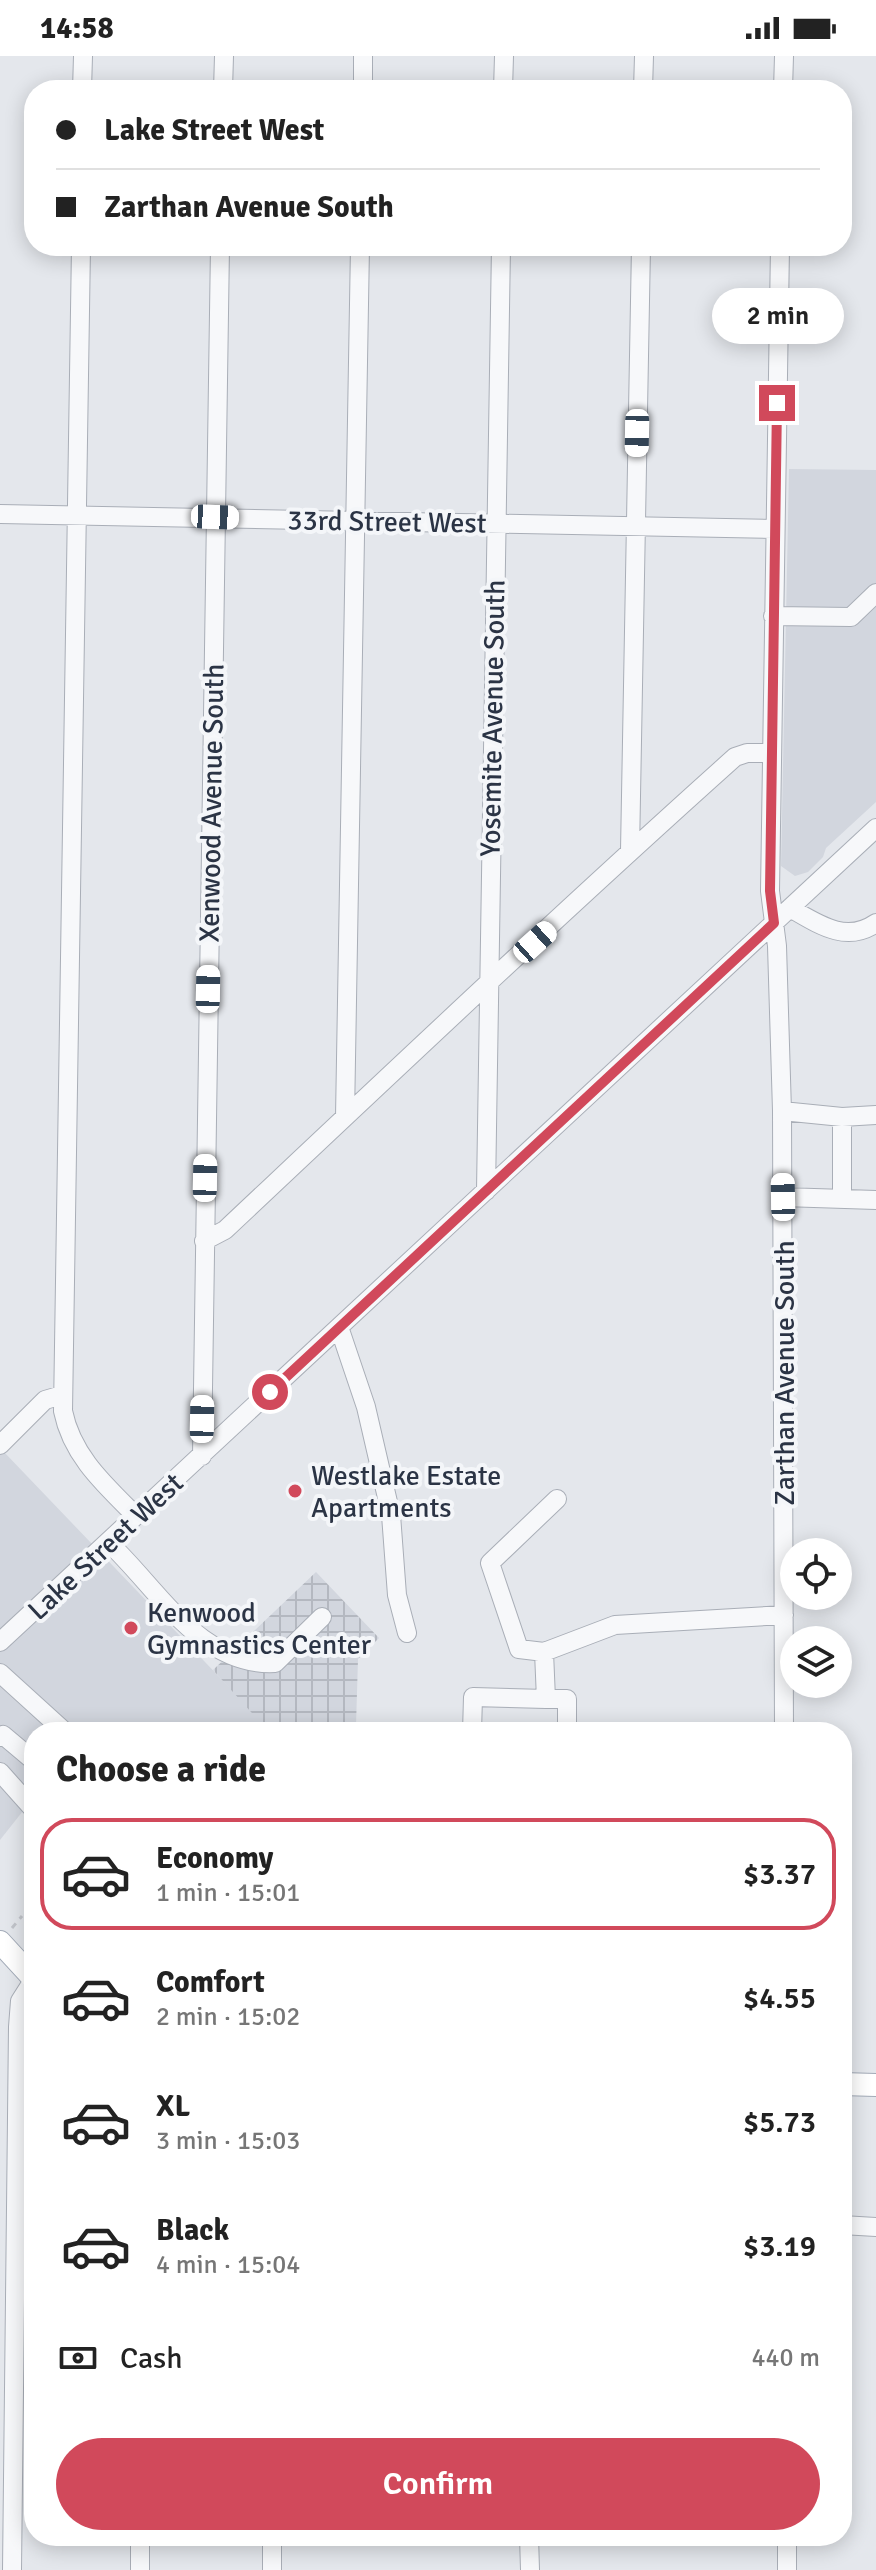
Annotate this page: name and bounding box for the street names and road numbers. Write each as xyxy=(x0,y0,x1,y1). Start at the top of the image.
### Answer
street label: 33rd Street West xyxy=(287,503,487,541)
street label: Yosemite Avenue South xyxy=(474,579,512,857)
street label: Xenwood Avenue South xyxy=(193,663,231,943)
street label: Zarthan Avenue South xyxy=(768,1240,802,1506)
street label: Lake Street West xyxy=(21,1466,191,1627)

